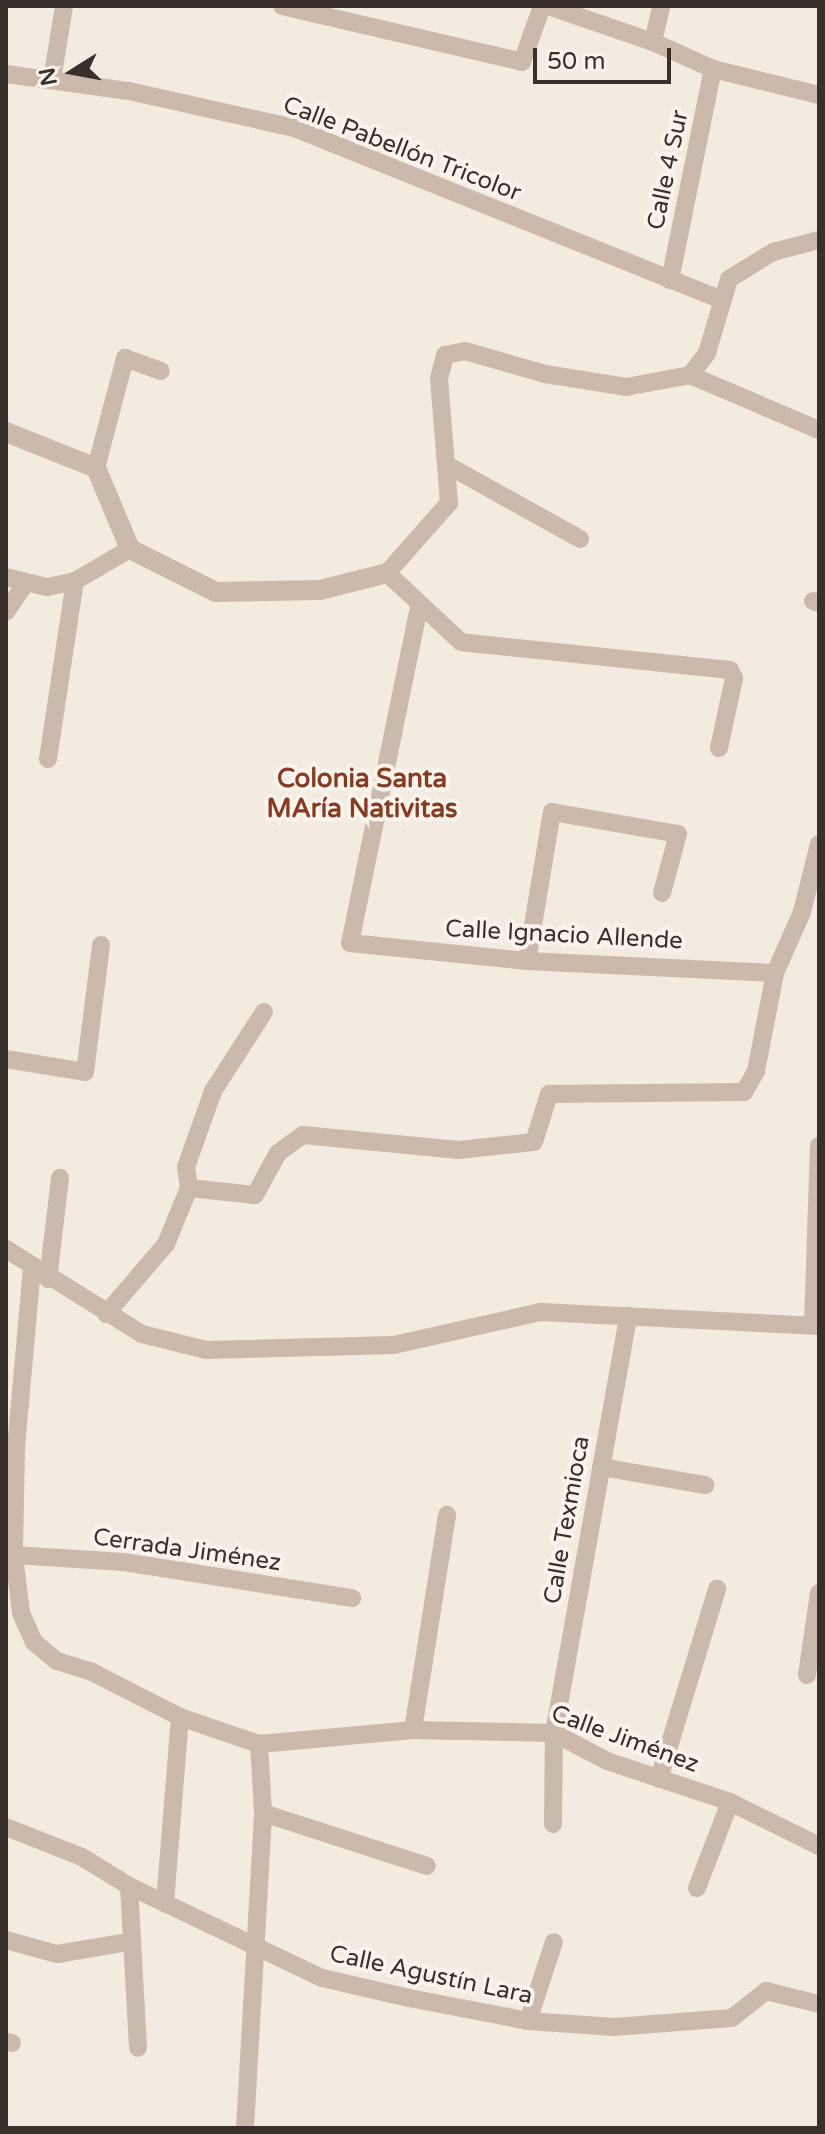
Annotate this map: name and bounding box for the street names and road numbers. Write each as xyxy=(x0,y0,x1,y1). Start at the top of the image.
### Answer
street label: Calle Pabellón Tricolor xyxy=(279,90,525,208)
street label: Calle 4 Sur xyxy=(641,108,695,232)
street label: Calle Ignacio Allende xyxy=(444,914,684,956)
street label: Calle Texmioca xyxy=(538,1434,596,1606)
street label: Cerrada Jiménez xyxy=(91,1523,283,1577)
street label: Calle Jiménez xyxy=(547,1699,703,1779)
street label: Calle Agustín Lara xyxy=(327,1939,535,2011)

